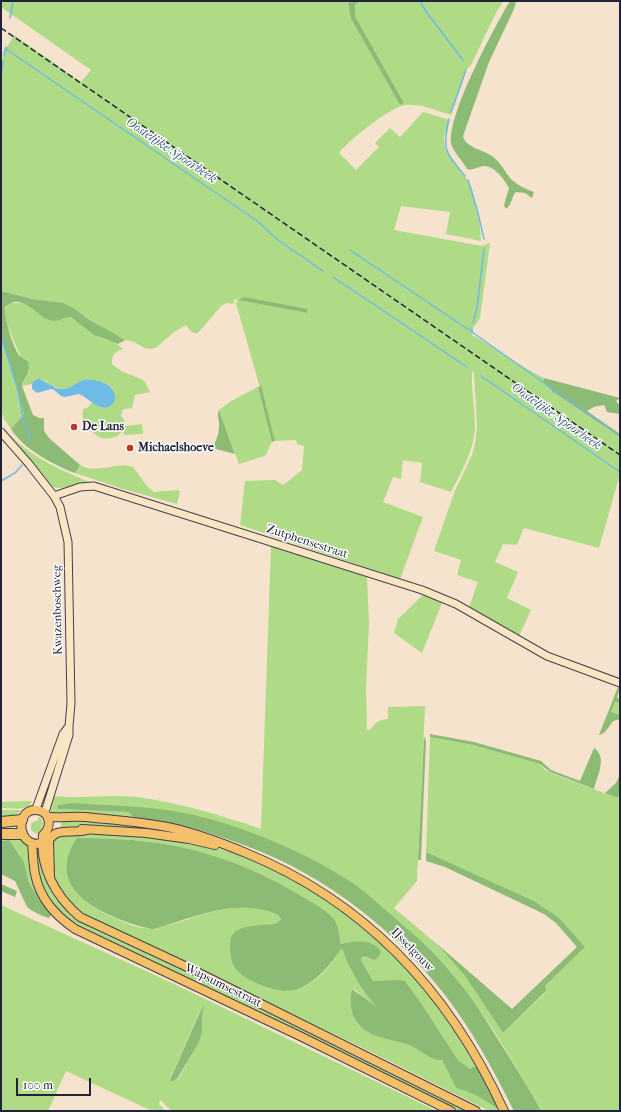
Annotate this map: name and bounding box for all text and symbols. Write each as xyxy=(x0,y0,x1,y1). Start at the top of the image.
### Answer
water label: Oostelijke Spoorbeek xyxy=(122,115,220,187)
water label: Oostelijke Spoorbeek xyxy=(508,380,604,454)
place label: De Lans xyxy=(82,420,124,434)
marker: De Lans xyxy=(69,422,79,432)
place label: Michaelshoeve xyxy=(138,441,214,455)
marker: Michaelshoeve xyxy=(125,443,135,453)
street label: Zutphensestraat xyxy=(265,522,349,562)
street label: Kwazenboschweg xyxy=(50,565,66,655)
street label: IJsselgouw xyxy=(388,925,436,975)
street label: Wapsumsestraat xyxy=(182,961,264,1011)
scale bar xyxy=(18,1070,93,1096)
text: 100 m xyxy=(23,1078,53,1092)

